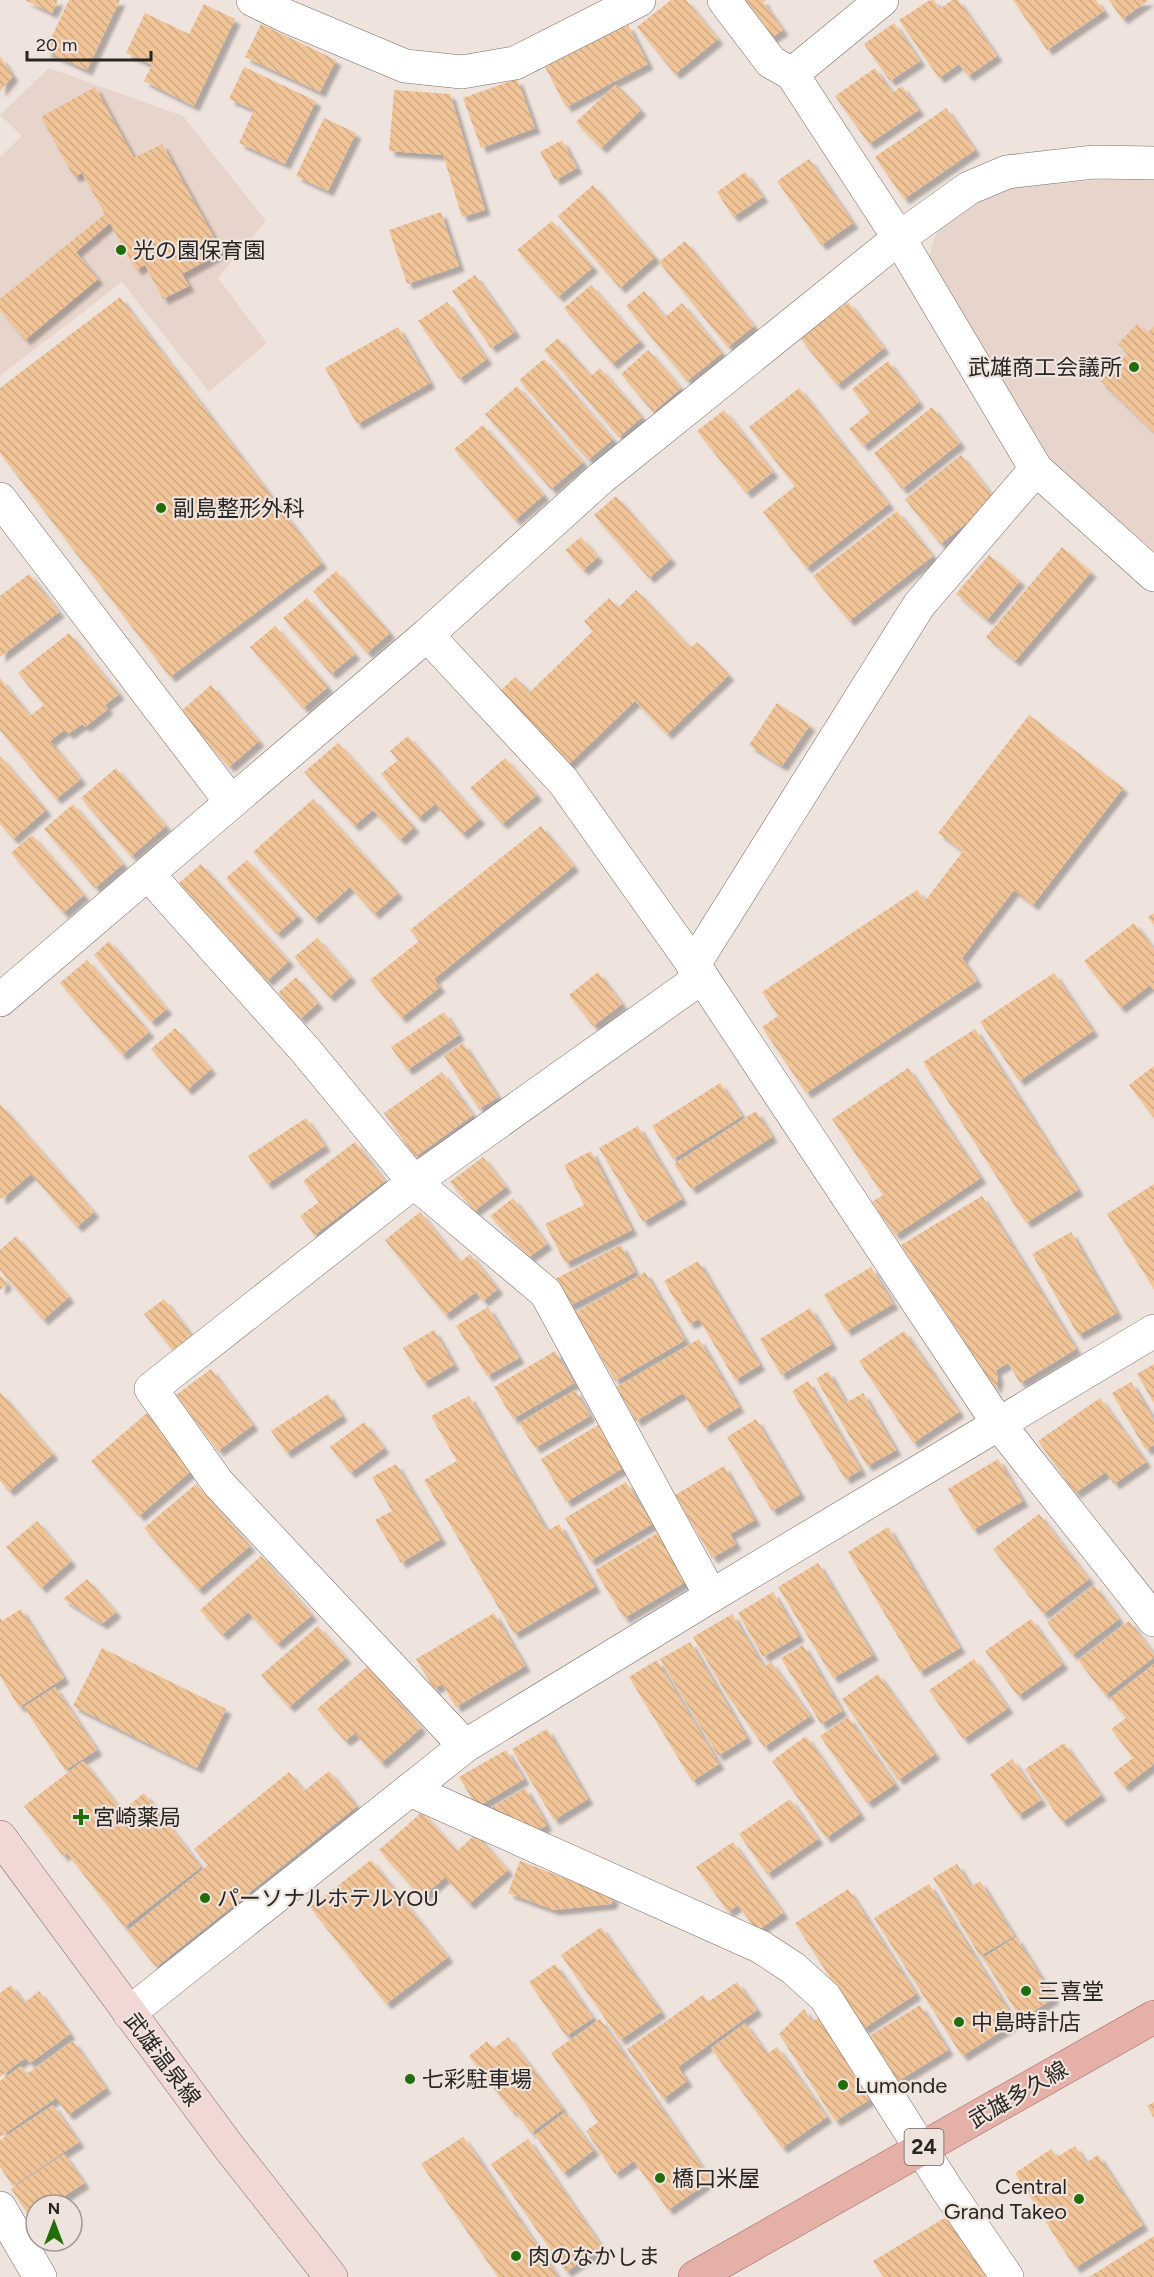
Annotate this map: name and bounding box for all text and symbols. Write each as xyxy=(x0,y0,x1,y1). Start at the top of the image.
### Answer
scale bar xyxy=(27,24,152,62)
text: 20 m xyxy=(36,34,77,56)
place label: 光の園保育園 xyxy=(133,237,265,264)
marker: 光の園保育園 xyxy=(114,243,128,257)
place label: 武雄商工会議所 xyxy=(968,354,1122,381)
marker: 武雄商工会議所 xyxy=(1127,360,1141,374)
place label: 副島整形外科 xyxy=(173,495,305,522)
marker: 副島整形外科 xyxy=(154,501,168,515)
place label: 宮崎薬局 xyxy=(93,1804,181,1831)
marker: 宮崎薬局 xyxy=(74,1810,88,1824)
place label: パーソナルホテルYOU xyxy=(217,1885,439,1912)
marker: パーソナルホテルYOU xyxy=(198,1891,212,1905)
place label: 三喜堂 xyxy=(1038,1978,1104,2005)
marker: 三喜堂 xyxy=(1019,1984,1033,1998)
street label: 武雄温泉線 xyxy=(119,2007,206,2111)
place label: 中島時計店 xyxy=(971,2009,1081,2036)
marker: 中島時計店 xyxy=(952,2015,966,2029)
street label: 武雄多久線 xyxy=(964,2055,1073,2134)
place label: 七彩駐車場 xyxy=(422,2066,532,2093)
marker: 七彩駐車場 xyxy=(403,2072,417,2086)
place label: Lumonde xyxy=(855,2072,947,2099)
marker: Lumonde xyxy=(836,2078,850,2092)
road number: 24 xyxy=(904,2129,944,2165)
place label: 橋口米屋 xyxy=(672,2165,760,2192)
marker: 橋口米屋 xyxy=(653,2171,667,2185)
place label: Central Grand Takeo xyxy=(944,2173,1067,2225)
marker: Central Grand Takeo xyxy=(1072,2192,1086,2206)
north arrow xyxy=(24,2193,84,2253)
text: N xyxy=(48,2199,60,2218)
place label: 肉のなかしま xyxy=(528,2243,660,2270)
marker: 肉のなかしま xyxy=(509,2249,523,2263)

